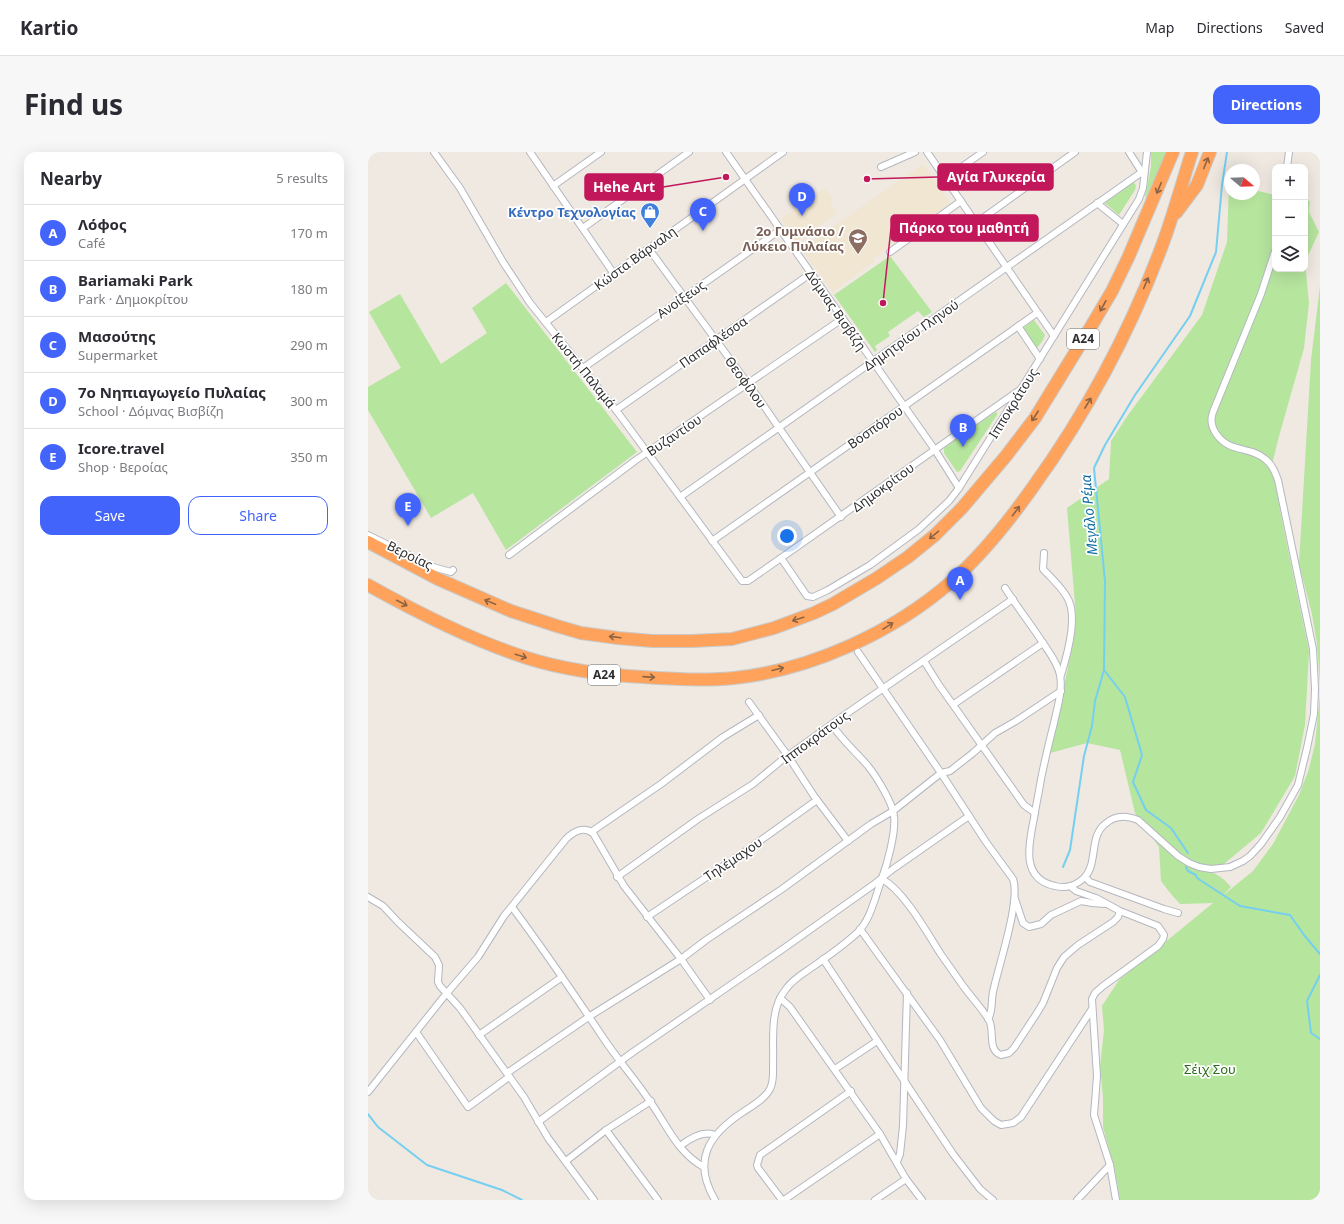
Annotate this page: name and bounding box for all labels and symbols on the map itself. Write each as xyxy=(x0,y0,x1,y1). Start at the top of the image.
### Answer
one-way arrow xyxy=(1202,158,1210,170)
callout: Αγία Γλυκερία xyxy=(938,164,1053,190)
north arrow xyxy=(1224,164,1260,200)
text: Αγία Γλυκερία xyxy=(947,167,1045,186)
callout: Hehe Art xyxy=(585,174,663,200)
text: Hehe Art xyxy=(593,177,655,196)
one-way arrow xyxy=(1154,182,1162,194)
pin: D xyxy=(789,183,815,216)
pin: C xyxy=(690,198,716,231)
shop icon: Κέντρο Τεχνολογίας xyxy=(639,201,661,229)
place label: Κέντρο Τεχνολογίας xyxy=(508,203,636,221)
callout: Πάρκο του μαθητή xyxy=(891,215,1038,241)
text: Πάρκο του μαθητή xyxy=(899,218,1029,237)
street label: Κώστα Βάρναλη xyxy=(590,222,680,294)
place label: 2o Γυμνάσιο / Λύκειο Πυλαίας xyxy=(742,222,845,255)
school or university icon: 2o Γυμνάσιο / Λύκειο Πυλαίας xyxy=(847,227,869,255)
street label: Δόμνας Βισβίζη xyxy=(801,266,871,354)
street label: Ανοίξεως xyxy=(653,276,709,322)
one-way arrow xyxy=(1143,277,1151,289)
street label: Δημητρίου Γληνού xyxy=(860,295,962,375)
one-way arrow xyxy=(1099,300,1107,312)
street label: Παπαφλέσσα xyxy=(675,312,751,372)
street label: Κωστή Παλαμά xyxy=(548,328,620,412)
road number: Α24 xyxy=(1067,329,1099,349)
street label: Θεοφίλου xyxy=(721,352,771,412)
street label: Ιπποκράτους xyxy=(984,364,1042,442)
one-way arrow xyxy=(1084,398,1092,409)
street label: Βοσπόρου xyxy=(844,401,906,453)
street label: Βυζαντίου xyxy=(643,410,705,460)
one-way arrow xyxy=(1031,410,1039,421)
pin: B xyxy=(950,414,976,447)
street label: Δημοκρίτου xyxy=(848,458,918,516)
water label: Μεγάλο Ρέμα xyxy=(1076,474,1101,556)
pin: E xyxy=(395,493,421,526)
one-way arrow xyxy=(1012,505,1020,516)
your location xyxy=(777,526,797,546)
one-way arrow xyxy=(929,531,940,540)
street label: Βεροίας xyxy=(384,536,436,574)
pin: A xyxy=(947,567,973,600)
one-way arrow xyxy=(485,598,497,606)
one-way arrow xyxy=(396,600,408,608)
one-way arrow xyxy=(791,616,804,623)
one-way arrow xyxy=(882,622,894,630)
one-way arrow xyxy=(609,634,622,641)
one-way arrow xyxy=(515,652,527,660)
road number: Α24 xyxy=(588,665,620,685)
one-way arrow xyxy=(771,665,784,673)
one-way arrow xyxy=(642,674,655,681)
street label: Ιπποκράτους xyxy=(777,706,853,768)
street label: Τηλέμαχου xyxy=(700,833,766,885)
park label: Σέιχ Σου xyxy=(1184,1060,1236,1078)

